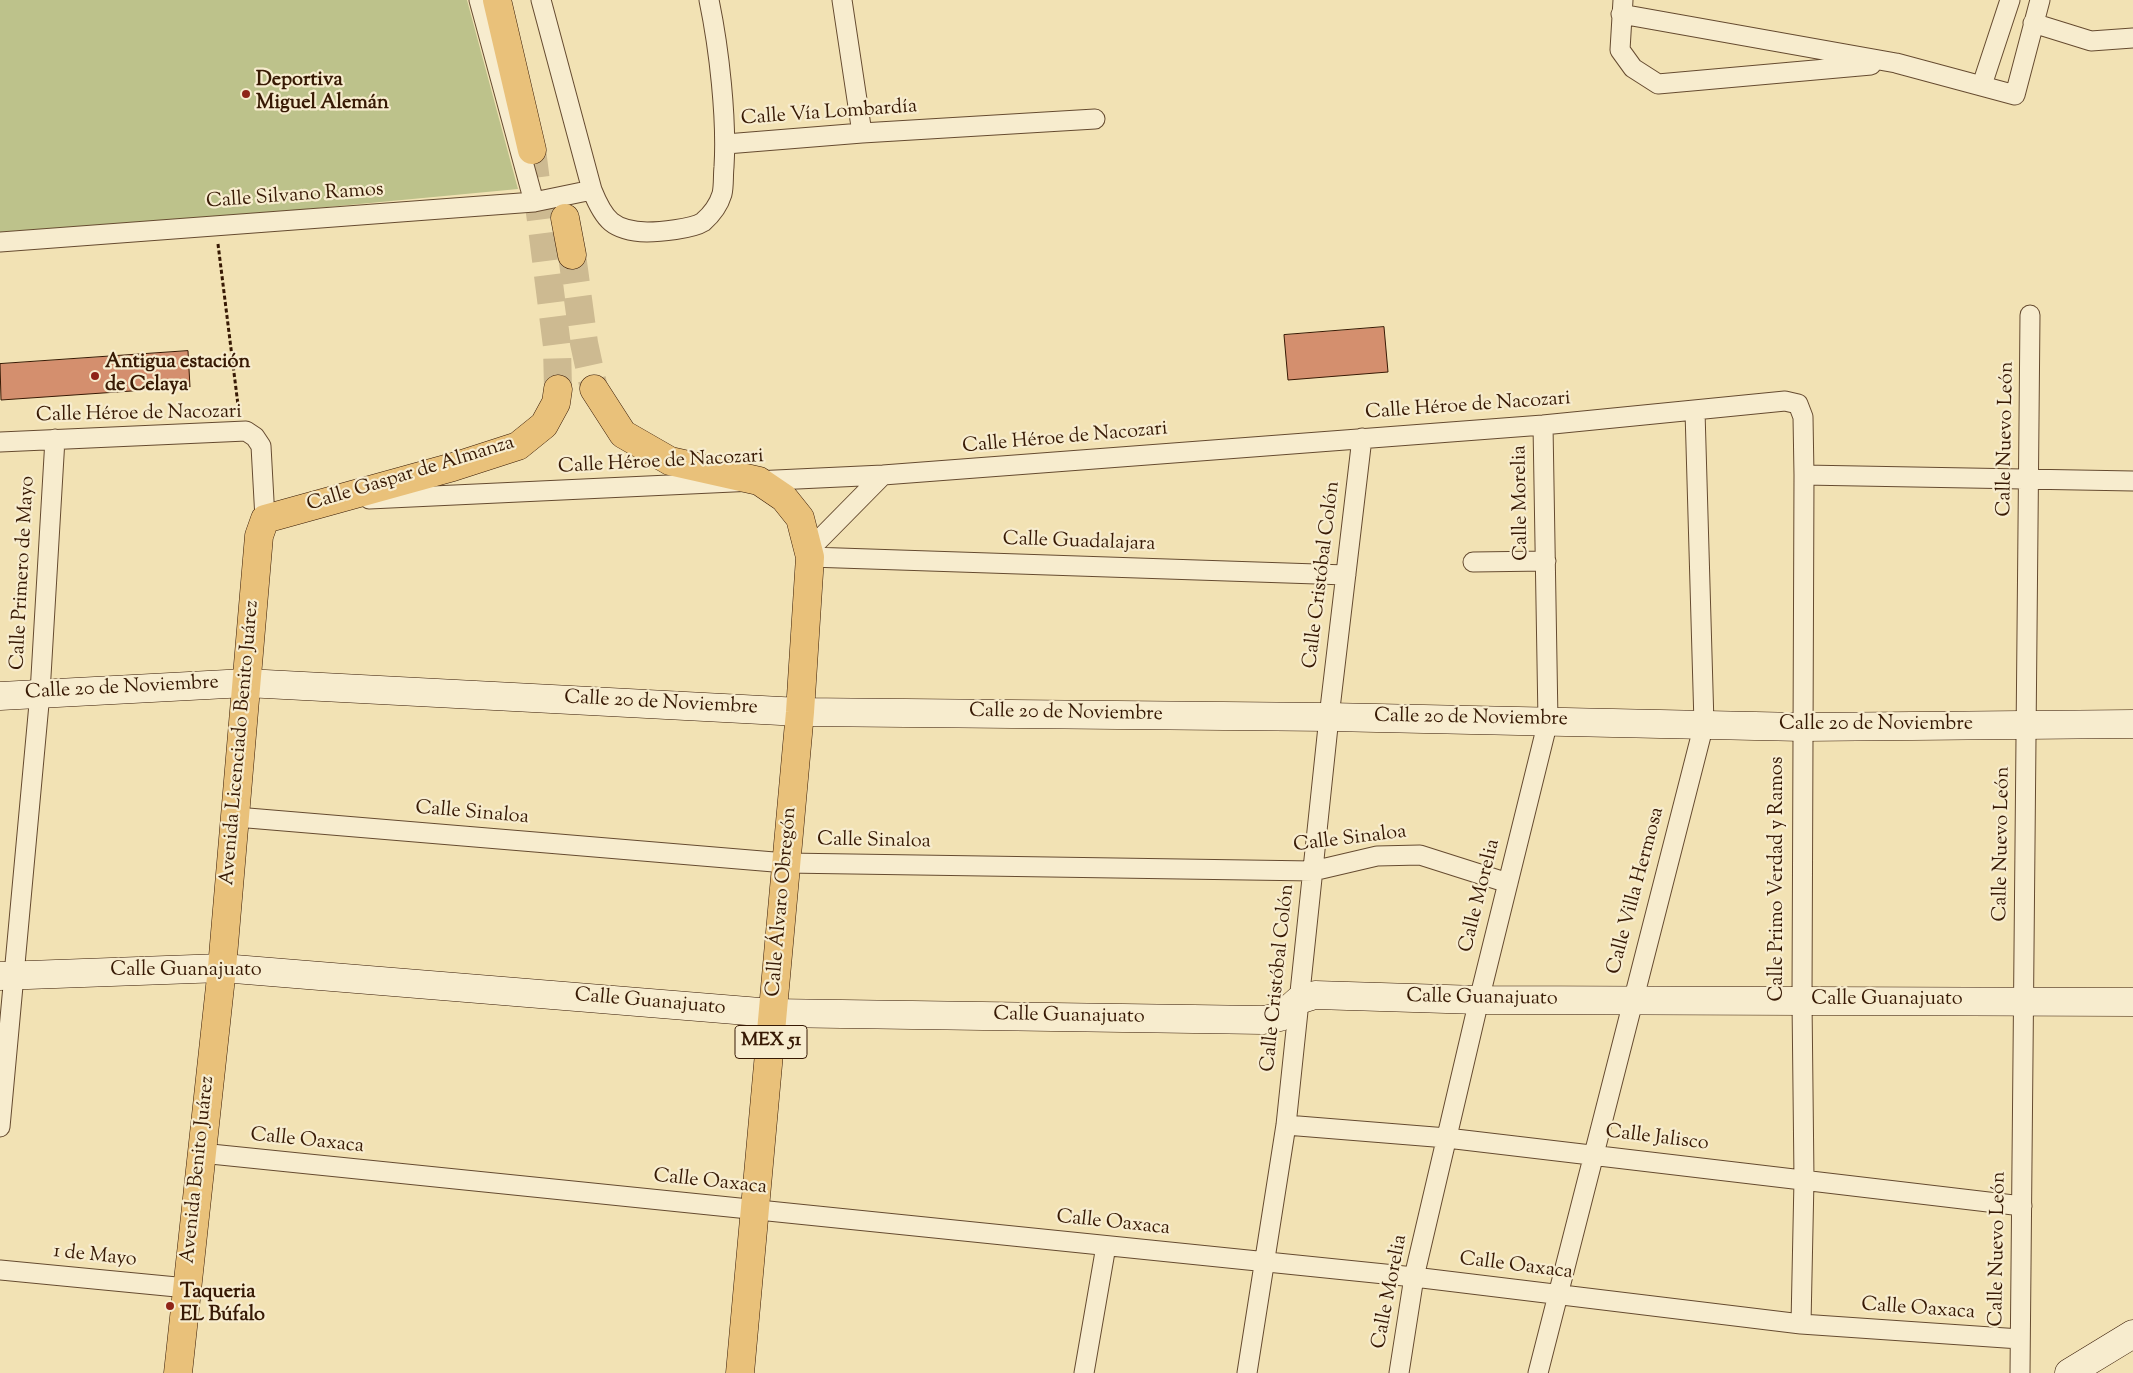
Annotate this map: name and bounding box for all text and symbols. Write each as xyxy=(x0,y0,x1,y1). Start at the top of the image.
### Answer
place label: Deportiva Miguel Alemán xyxy=(256,70,389,117)
marker: Deportiva Miguel Alemán xyxy=(240,88,252,100)
street label: Calle Vía Lombardía xyxy=(740,96,918,132)
street label: Calle Silvano Ramos xyxy=(205,179,385,215)
place label: Antigua estación de Celaya xyxy=(105,352,250,399)
street label: Calle Nuevo León xyxy=(1994,361,2020,517)
marker: Antigua estación de Celaya xyxy=(89,370,101,382)
street label: Calle Héroe de Nacozari xyxy=(1364,388,1572,426)
street label: Calle Héroe de Nacozari xyxy=(36,401,242,429)
street label: Calle Héroe de Nacozari xyxy=(961,418,1169,460)
street label: Calle Gaspar de Almanza xyxy=(304,432,518,518)
street label: Calle Morelia xyxy=(1509,445,1535,561)
street label: Calle Héroe de Nacozari xyxy=(558,446,764,480)
street label: Calle Primero de Mayo xyxy=(7,475,41,671)
street label: Calle Cristóbal Colón xyxy=(1300,480,1346,670)
street label: Calle Guadalajara xyxy=(1002,528,1156,558)
street label: Avenida Licenciado Benito Juárez xyxy=(217,599,265,887)
street label: Calle 20 de Noviembre xyxy=(25,672,219,706)
street label: Calle 20 de Noviembre xyxy=(564,687,758,721)
street label: Calle 20 de Noviembre xyxy=(969,700,1163,728)
street label: Calle 20 de Noviembre xyxy=(1374,705,1568,733)
street label: Calle 20 de Noviembre xyxy=(1779,714,1973,738)
street label: Calle Primo Verdad y Ramos xyxy=(1767,756,1791,1002)
street label: Calle Nuevo León xyxy=(1990,766,2016,922)
street label: Calle Sinaloa xyxy=(414,797,530,831)
street label: Calle Villa Hermosa xyxy=(1603,805,1671,977)
street label: Calle Álvaro Obregón xyxy=(763,806,803,998)
street label: Calle Sinaloa xyxy=(1292,821,1408,859)
street label: Calle Sinaloa xyxy=(817,829,931,855)
street label: Calle Morelia xyxy=(1455,837,1507,955)
street label: Calle Cristóbal Colón xyxy=(1257,883,1301,1073)
street label: Calle Guanajuato xyxy=(110,960,262,984)
street label: Calle Guanajuato xyxy=(574,984,726,1022)
street label: Calle Guanajuato xyxy=(1406,986,1558,1012)
street label: Calle Guanajuato xyxy=(1811,989,1963,1013)
street label: Calle Guanajuato xyxy=(993,1004,1145,1030)
road number: MEX 51 xyxy=(735,1026,807,1058)
street label: Avenida Benito Juárez xyxy=(177,1075,221,1265)
street label: Calle Jalisco xyxy=(1604,1121,1710,1157)
street label: Calle Oaxaca xyxy=(249,1124,365,1160)
street label: Calle Oaxaca xyxy=(652,1165,768,1201)
street label: Calle Nuevo León xyxy=(1986,1171,2012,1327)
street label: Calle Oaxaca xyxy=(1055,1206,1171,1242)
street label: Calle Morelia xyxy=(1368,1233,1414,1351)
street label: 1 de Mayo xyxy=(52,1241,138,1273)
street label: Calle Oaxaca xyxy=(1458,1248,1574,1286)
place label: Taqueria EL Búfalo xyxy=(180,1282,265,1329)
street label: Calle Oaxaca xyxy=(1860,1294,1976,1326)
marker: Taqueria EL Búfalo xyxy=(164,1300,176,1312)

